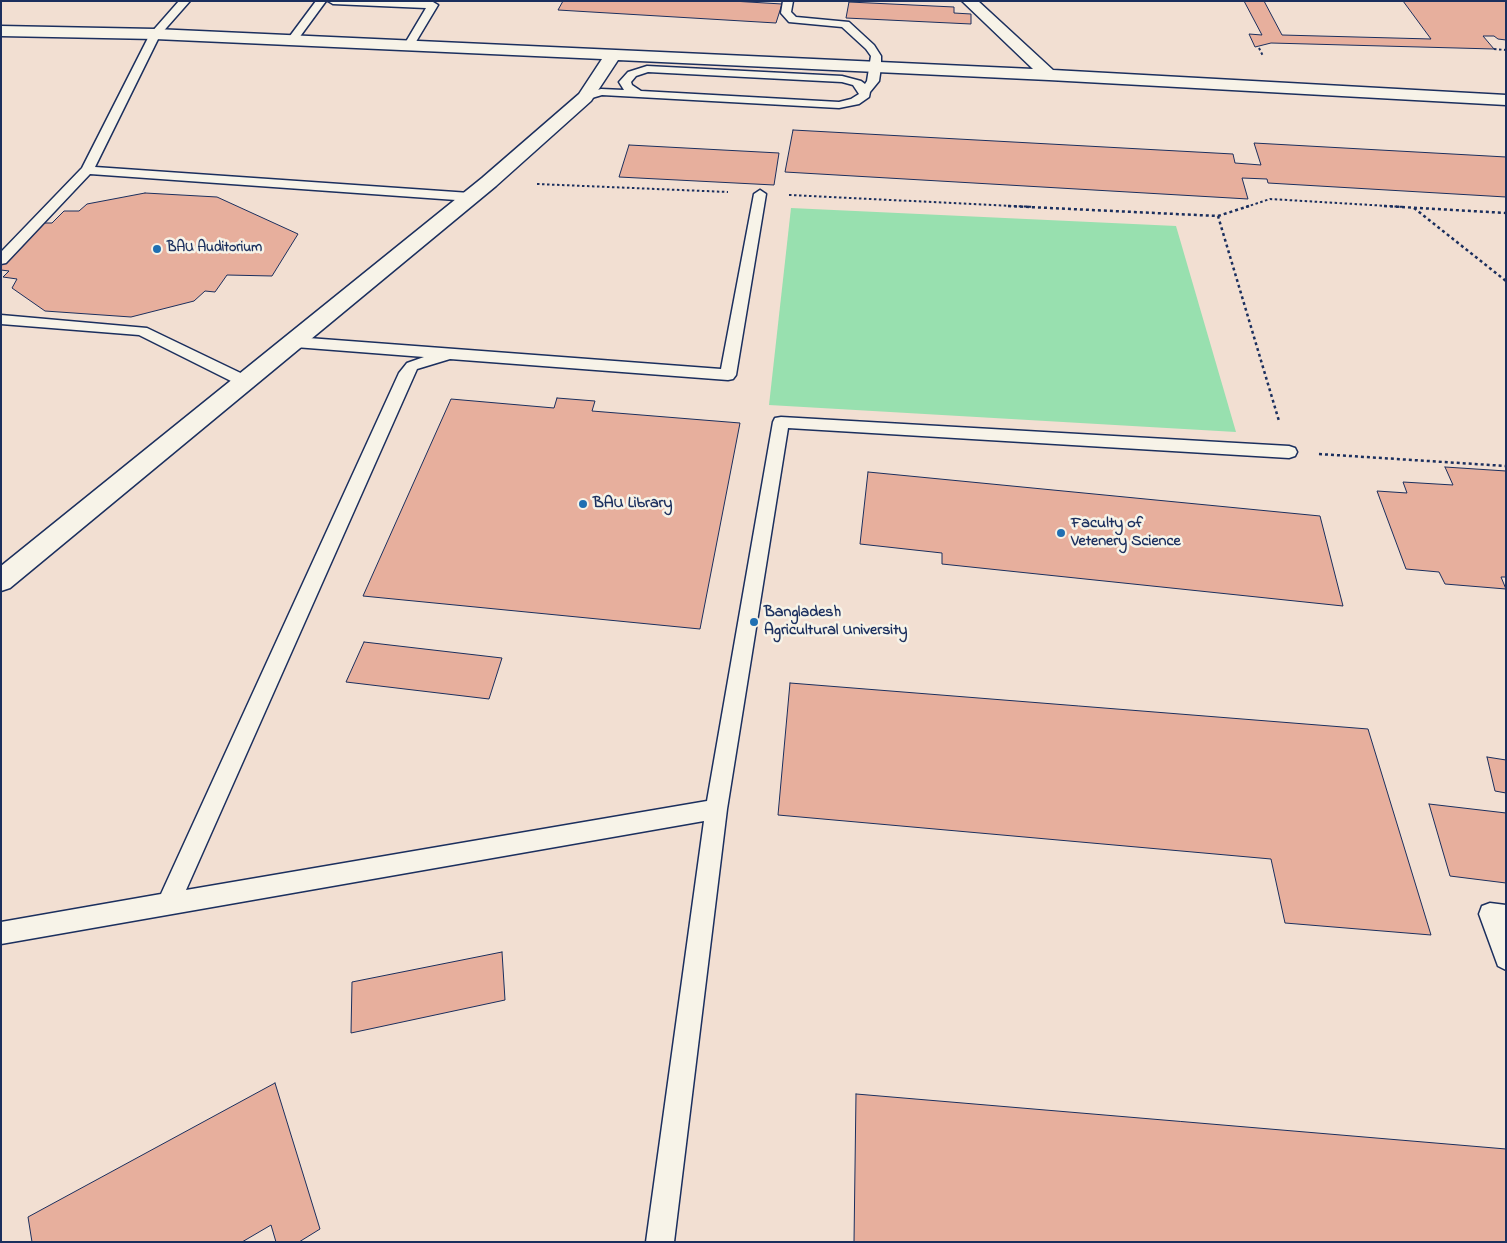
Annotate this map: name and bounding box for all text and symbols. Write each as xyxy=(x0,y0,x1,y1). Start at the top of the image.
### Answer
place label: BAU Auditorium xyxy=(167,241,262,257)
marker: BAU Auditorium xyxy=(151,243,163,255)
place label: BAU Library xyxy=(593,494,672,514)
marker: BAU Library xyxy=(577,498,589,510)
place label: Faculty of Vetenery Science xyxy=(1071,514,1181,552)
marker: Faculty of Vetenery Science xyxy=(1055,527,1067,539)
place label: Bangladesh Agricultural University xyxy=(764,603,908,641)
marker: Bangladesh Agricultural University xyxy=(748,616,760,628)

